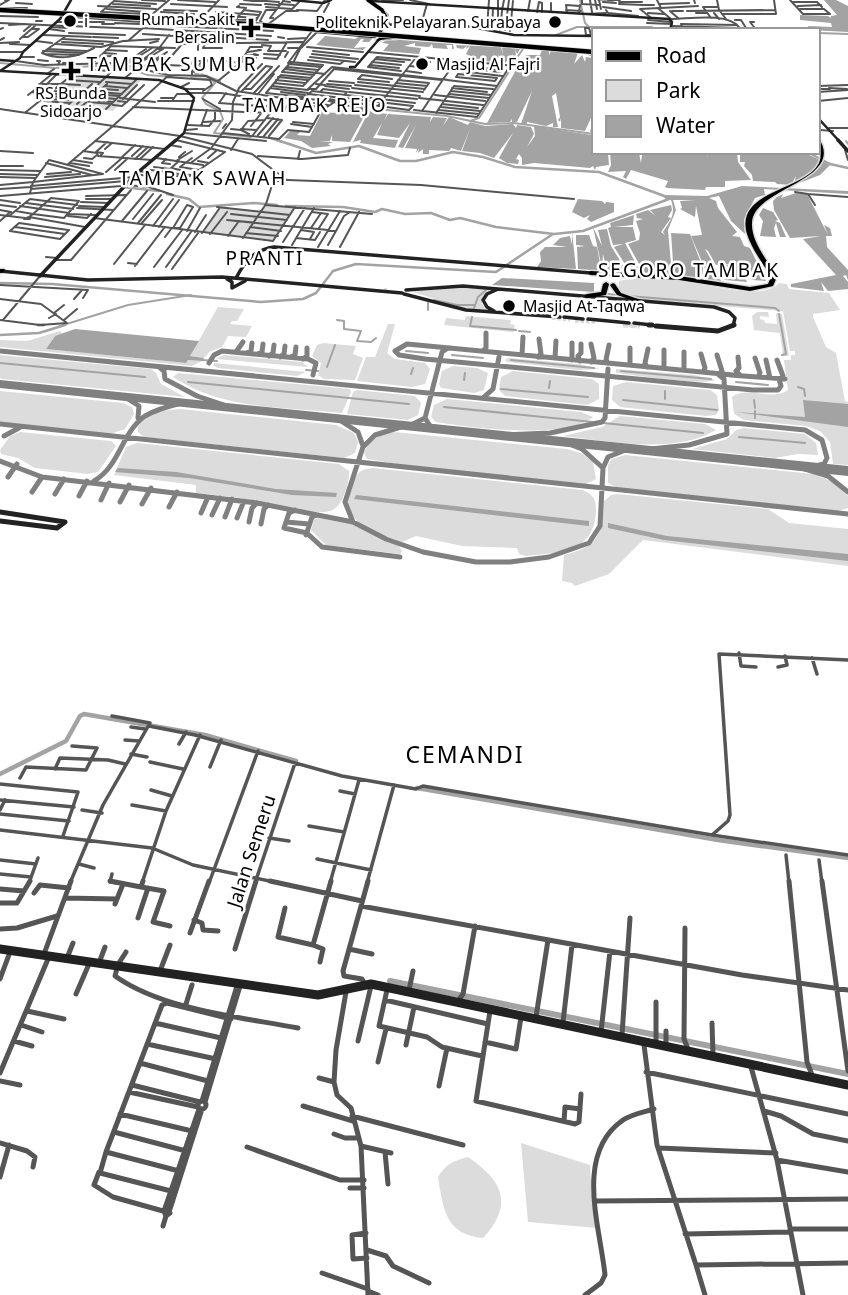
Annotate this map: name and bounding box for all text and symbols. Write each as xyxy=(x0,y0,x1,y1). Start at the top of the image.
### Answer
place label: Rumah Sakit Bersalin xyxy=(141,8,235,48)
place label: i xyxy=(84,10,88,32)
place label: Politeknik Pelayaran Surabaya xyxy=(315,11,541,33)
marker: i xyxy=(62,13,78,29)
marker: Politeknik Pelayaran Surabaya xyxy=(547,14,563,30)
marker: Rumah Sakit Bersalin xyxy=(241,18,261,38)
legend xyxy=(592,28,820,154)
text: Road xyxy=(656,41,706,69)
district label: TAMBAK SUMUR xyxy=(86,51,258,77)
place label: Masjid Al Fajri xyxy=(436,53,540,75)
marker: Masjid Al Fajri xyxy=(414,56,430,72)
marker: RS Bunda Sidoarjo xyxy=(61,61,81,81)
text: Park xyxy=(656,76,701,104)
place label: RS Bunda Sidoarjo xyxy=(35,82,107,122)
district label: TAMBAK REJO xyxy=(242,92,388,118)
text: Water xyxy=(656,111,715,139)
district label: TAMBAK SAWAH xyxy=(119,165,287,191)
district label: PRANTI xyxy=(226,245,304,271)
district label: SEGORO TAMBAK xyxy=(598,257,780,283)
place label: Masjid At-Taqwa xyxy=(523,295,645,317)
marker: Masjid At-Taqwa xyxy=(501,298,517,314)
district label: CEMANDI xyxy=(406,738,524,770)
street label: Jalan Semeru xyxy=(220,791,281,913)

